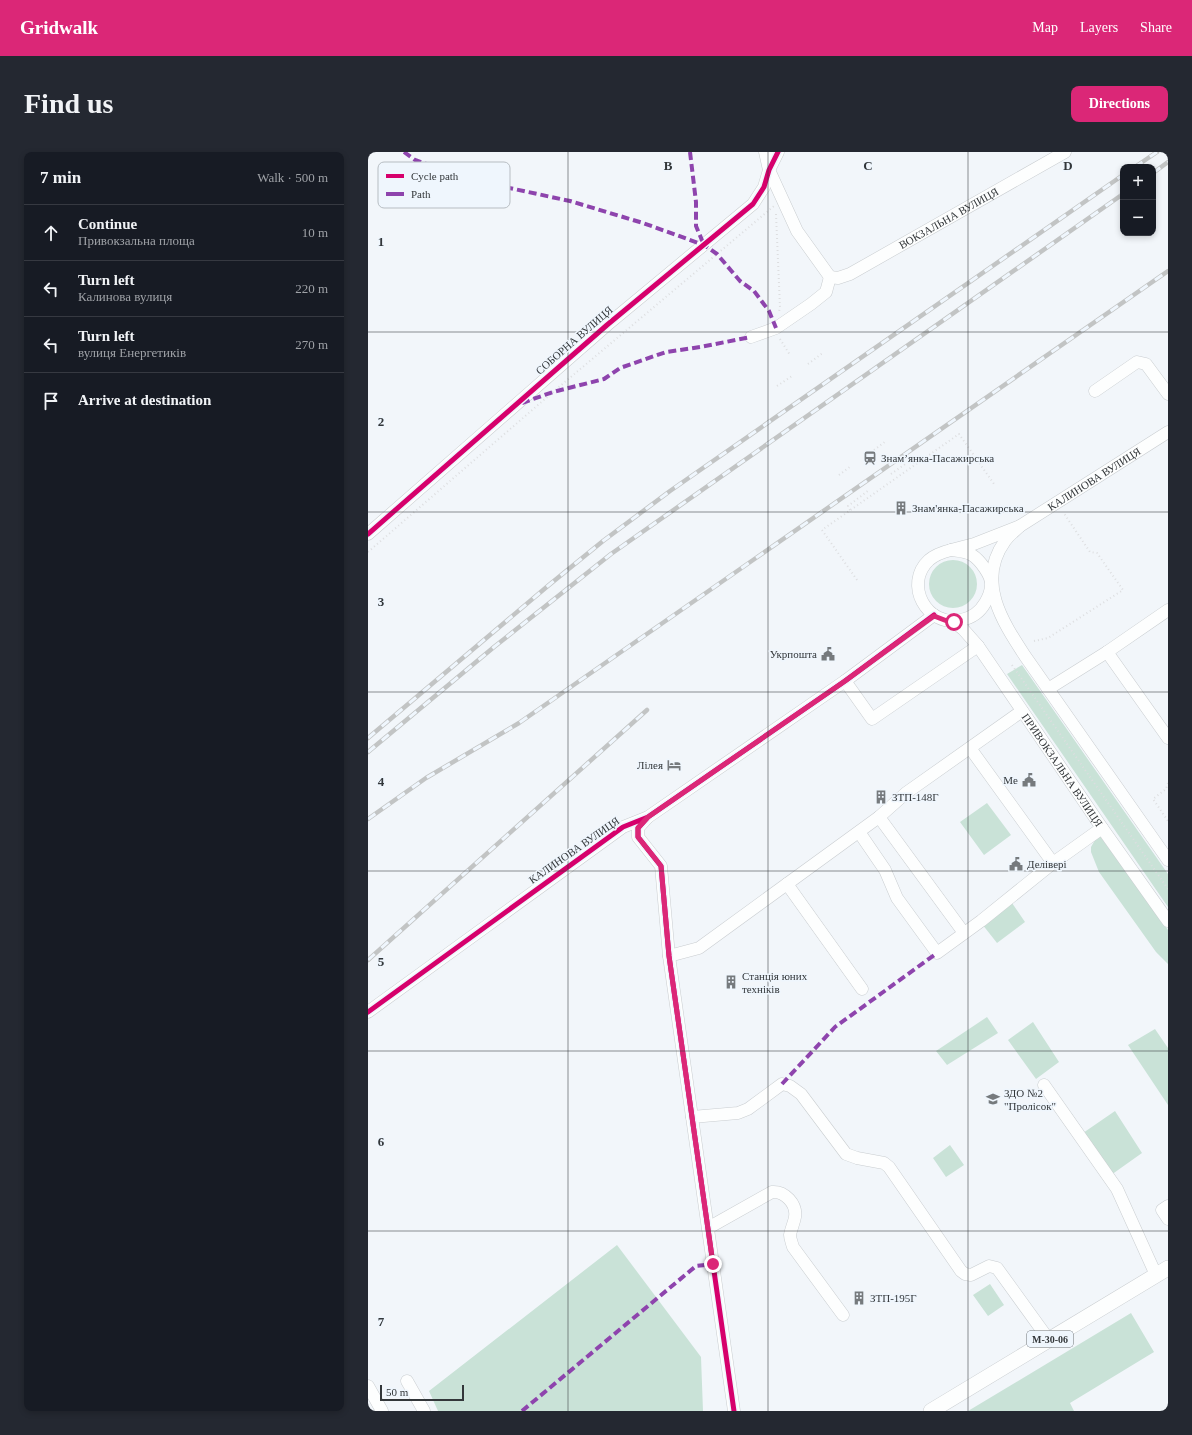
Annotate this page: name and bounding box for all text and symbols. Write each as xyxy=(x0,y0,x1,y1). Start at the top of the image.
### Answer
text: Gridwalk xyxy=(20,17,98,38)
text: Map xyxy=(1032,20,1058,35)
text: Layers xyxy=(1080,20,1118,35)
text: Share xyxy=(1140,20,1172,35)
button: Directions xyxy=(1071,86,1168,122)
text: Find us xyxy=(24,88,114,119)
text: B xyxy=(664,158,673,173)
text: C xyxy=(863,158,873,173)
text: D xyxy=(1063,158,1073,173)
legend xyxy=(378,162,510,208)
map controls xyxy=(1120,164,1156,236)
button: + xyxy=(1120,164,1156,200)
text: 7 min xyxy=(40,168,81,187)
text: Walk · 500 m xyxy=(257,170,328,185)
text: Cycle path xyxy=(411,170,459,182)
street label: ВОКЗАЛЬНА ВУЛИЦЯ xyxy=(897,185,1001,251)
text: Path xyxy=(411,188,431,200)
button: − xyxy=(1120,200,1156,236)
text: Continue xyxy=(78,216,137,232)
icon: ahead xyxy=(40,222,62,244)
text: 10 m xyxy=(302,225,328,240)
text: Привокзальна площа xyxy=(78,233,195,248)
text: 1 xyxy=(378,234,384,249)
text: Turn left xyxy=(78,272,135,288)
icon: left xyxy=(40,278,62,300)
text: 220 m xyxy=(295,281,328,296)
text: Калинова вулиця xyxy=(78,289,172,304)
street label: СОБОРНА ВУЛИЦЯ xyxy=(533,303,615,377)
text: Turn left xyxy=(78,328,135,344)
icon: left xyxy=(40,334,62,356)
text: 270 m xyxy=(295,337,328,352)
text: вулиця Енергетиків xyxy=(78,345,186,360)
icon: arrive xyxy=(40,390,62,412)
text: Arrive at destination xyxy=(78,392,211,408)
text: 2 xyxy=(378,414,384,429)
street label: КАЛИНОВА ВУЛИЦЯ xyxy=(1045,445,1143,513)
station icon: Знам’янка-Пасажирська xyxy=(862,450,878,466)
place label: Знам’янка-Пасажирська xyxy=(881,452,994,464)
building icon: Знам'янка-Пасажирська xyxy=(893,500,909,516)
place label: Знам'янка-Пасажирська xyxy=(912,502,1024,514)
text: 3 xyxy=(378,594,385,609)
route start xyxy=(945,613,963,631)
public building icon: Укрпошта xyxy=(820,646,836,662)
place label: Укрпошта xyxy=(770,648,817,660)
street label: ПРИВОКЗАЛЬНА ВУЛИЦЯ xyxy=(1020,711,1106,829)
hotel icon: Лілея xyxy=(666,757,682,773)
place label: Лілея xyxy=(637,759,663,771)
public building icon: Me xyxy=(1021,772,1037,788)
text: 4 xyxy=(378,774,385,789)
place label: Me xyxy=(1003,774,1018,786)
building icon: ЗТП-148Г xyxy=(873,789,889,805)
place label: ЗТП-148Г xyxy=(892,791,939,803)
street label: КАЛИНОВА ВУЛИЦЯ xyxy=(526,814,622,886)
public building icon: Делівері xyxy=(1008,856,1024,872)
place label: Делівері xyxy=(1027,858,1067,870)
text: 5 xyxy=(378,954,385,969)
place label: Станція юних техніків xyxy=(742,970,808,995)
building icon: Станція юних техніків xyxy=(723,974,739,990)
place label: ЗДО №2 "Пролісок" xyxy=(1004,1087,1056,1112)
school or university icon: ЗДО №2 "Пролісок" xyxy=(985,1091,1001,1107)
text: 6 xyxy=(378,1134,385,1149)
route end xyxy=(704,1255,722,1273)
building icon: ЗТП-195Г xyxy=(851,1290,867,1306)
place label: ЗТП-195Г xyxy=(870,1292,917,1304)
text: 7 xyxy=(378,1314,385,1329)
road number: М-30-06 xyxy=(1027,1331,1073,1347)
scale bar xyxy=(380,1383,464,1402)
text: 50 m xyxy=(386,1386,408,1398)

